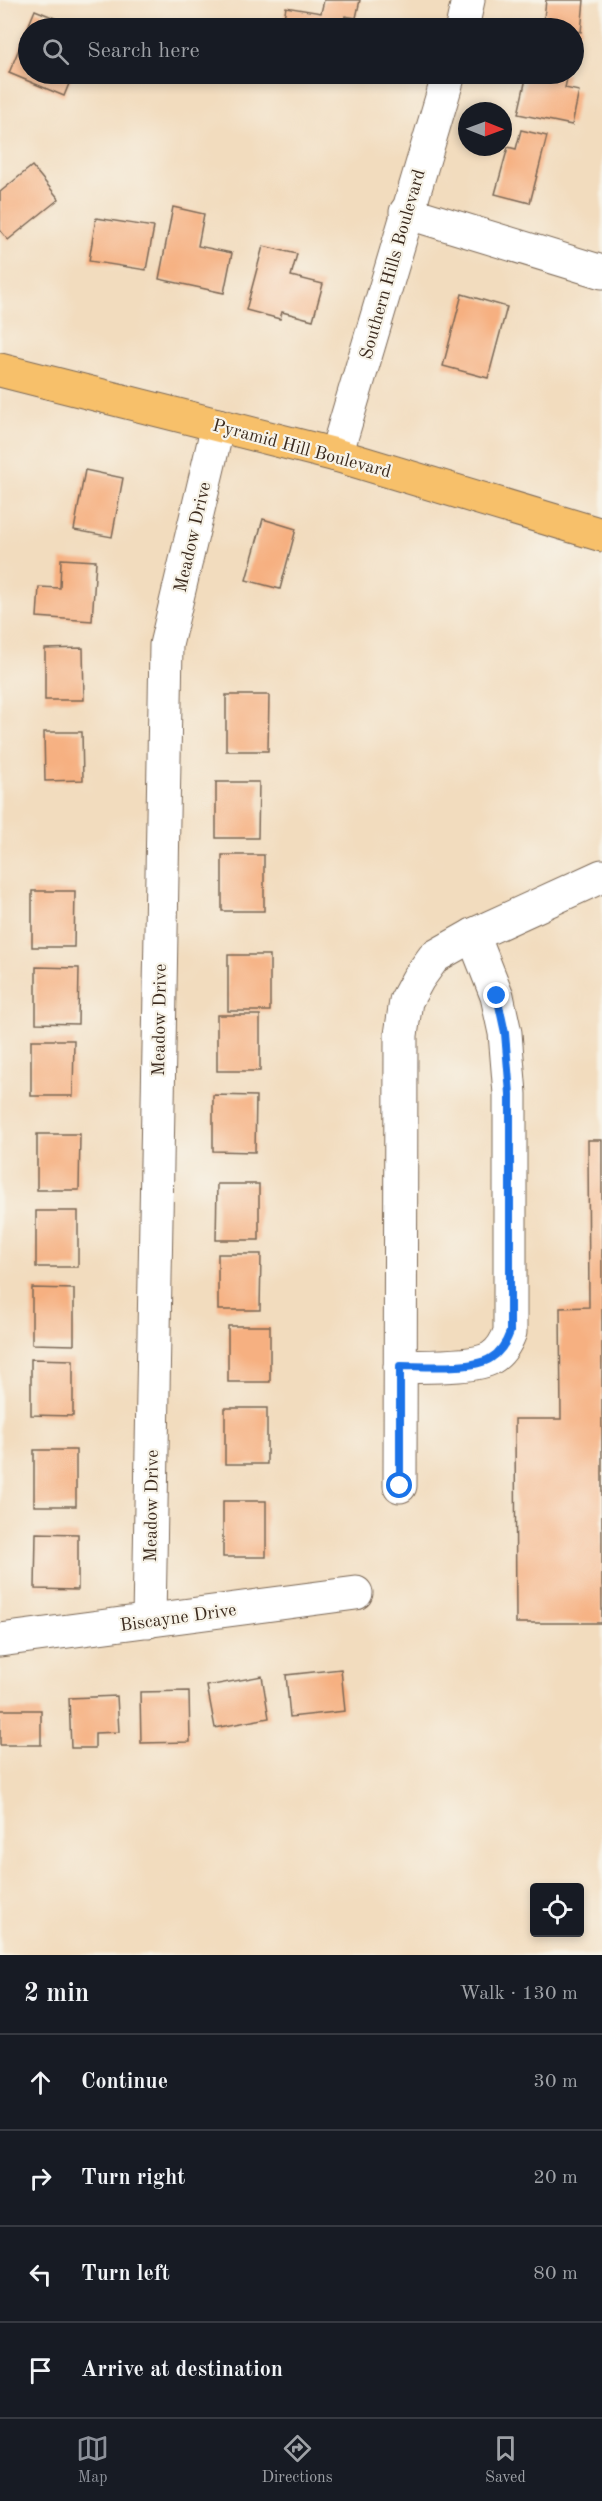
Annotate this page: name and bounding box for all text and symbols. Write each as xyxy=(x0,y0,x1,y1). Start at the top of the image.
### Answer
search box xyxy=(18,18,584,84)
icon: search xyxy=(39,35,72,68)
text: Search here xyxy=(87,40,200,62)
north arrow xyxy=(458,102,512,156)
street label: Southern Hills Boulevard xyxy=(357,167,429,361)
street label: Pyramid Hill Boulevard xyxy=(210,416,393,481)
street label: Meadow Drive xyxy=(172,480,214,594)
street label: Meadow Drive xyxy=(150,964,170,1076)
route end xyxy=(483,982,509,1008)
street label: Meadow Drive xyxy=(142,1450,162,1562)
route start xyxy=(386,1472,412,1498)
street label: Biscayne Drive xyxy=(119,1601,238,1635)
map controls xyxy=(530,1883,584,1937)
button: locate xyxy=(530,1883,584,1937)
text: 2 min xyxy=(24,1981,89,2007)
text: Walk · 130 m xyxy=(459,1984,578,2004)
icon: ahead xyxy=(24,2066,57,2099)
text: Continue xyxy=(81,2071,168,2093)
text: 30 m xyxy=(533,2072,578,2092)
icon: right xyxy=(24,2162,57,2195)
text: Turn right xyxy=(81,2167,185,2189)
text: 20 m xyxy=(533,2168,578,2188)
icon: left xyxy=(24,2258,57,2291)
text: Turn left xyxy=(81,2263,170,2285)
text: 80 m xyxy=(533,2264,578,2284)
icon: arrive xyxy=(24,2354,57,2387)
text: Arrive at destination xyxy=(81,2359,283,2381)
tab: Map xyxy=(76,2432,109,2488)
tab: Directions xyxy=(262,2432,333,2488)
tab: Saved xyxy=(485,2432,526,2488)

